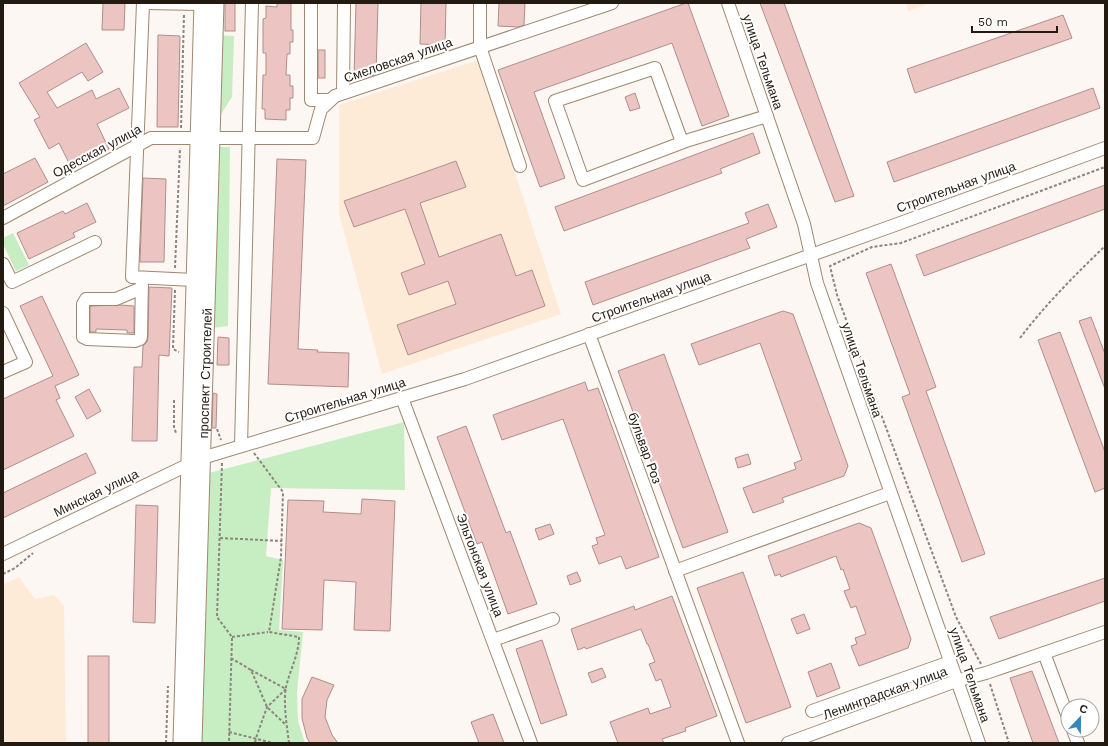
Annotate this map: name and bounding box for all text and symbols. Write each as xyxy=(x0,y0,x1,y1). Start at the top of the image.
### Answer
scale bar xyxy=(972,8,1057,34)
street label: улица Тельмана xyxy=(740,13,786,112)
text: 50 m xyxy=(978,15,1008,29)
street label: Смеловская улица xyxy=(342,34,455,86)
street label: Одесская улица xyxy=(50,121,144,181)
street label: Строительная улица xyxy=(894,158,1018,216)
street label: Строительная улица xyxy=(589,268,713,326)
street label: проспект Строителей xyxy=(196,308,214,439)
street label: улица Тельмана xyxy=(839,321,885,420)
street label: Строительная улица xyxy=(283,374,408,426)
street label: бульвар Роз xyxy=(625,410,665,486)
street label: Минская улица xyxy=(51,466,141,520)
street label: Эльтонская улица xyxy=(453,511,507,619)
street label: улица Тельмана xyxy=(947,626,993,725)
street label: Ленинградская улица xyxy=(821,663,950,722)
north arrow xyxy=(1060,698,1100,738)
text: С xyxy=(1077,702,1090,717)

